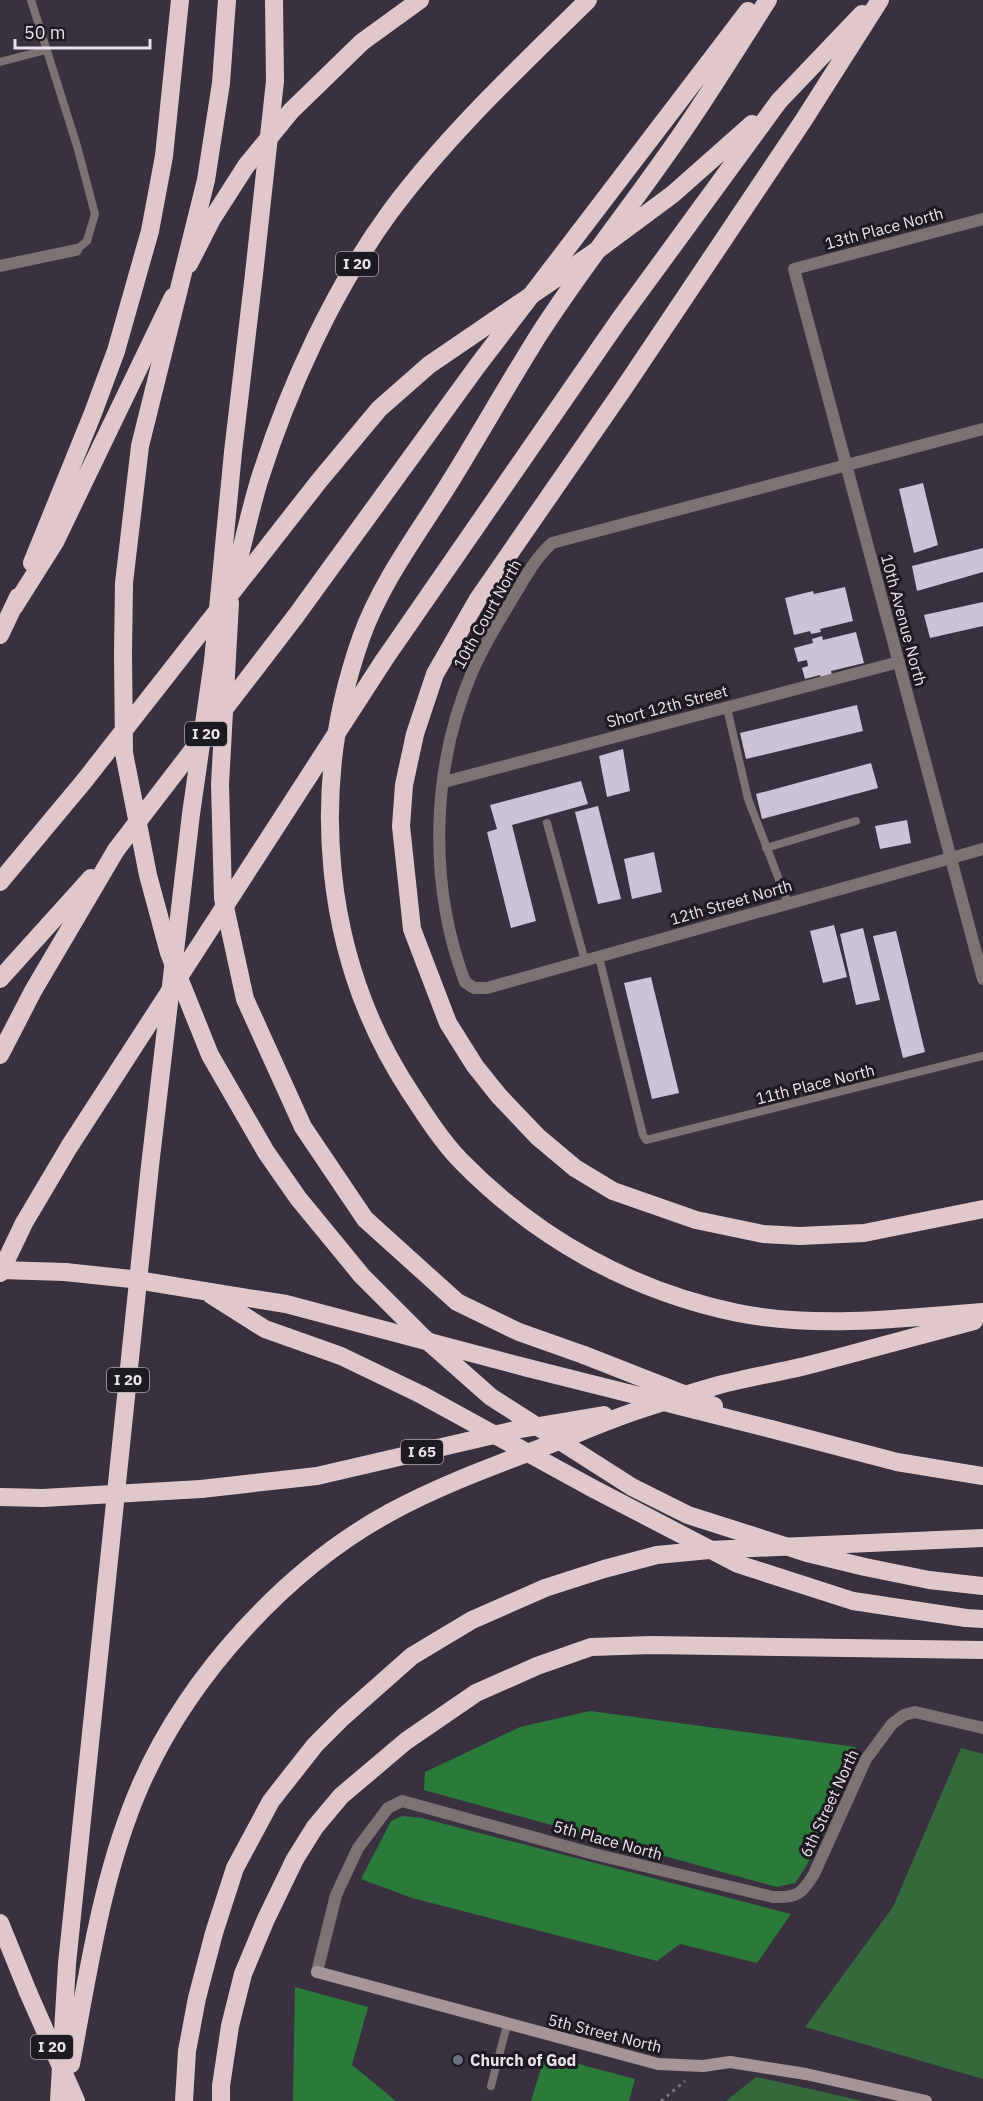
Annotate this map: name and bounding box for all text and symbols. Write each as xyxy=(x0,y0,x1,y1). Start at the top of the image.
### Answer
scale bar xyxy=(15,12,150,50)
text: 50 m xyxy=(24,21,66,44)
street label: 13th Place North xyxy=(823,203,945,253)
road number: I 20 xyxy=(336,252,378,276)
street label: 10th Avenue North xyxy=(877,552,931,688)
street label: 10th Court North xyxy=(449,556,525,672)
street label: Short 12th Street xyxy=(604,680,730,732)
road number: I 20 xyxy=(185,722,227,746)
street label: 12th Street North xyxy=(668,875,794,929)
street label: 11th Place North xyxy=(754,1060,876,1108)
road number: I 20 xyxy=(107,1368,149,1392)
road number: I 65 xyxy=(401,1440,443,1464)
street label: 6th Street North xyxy=(795,1746,863,1860)
street label: 5th Place North xyxy=(551,1816,665,1864)
street label: 5th Street North xyxy=(546,2009,664,2057)
road number: I 20 xyxy=(31,2035,73,2059)
place label: Church of God xyxy=(470,2050,576,2070)
marker: Church of God xyxy=(451,2053,465,2067)

